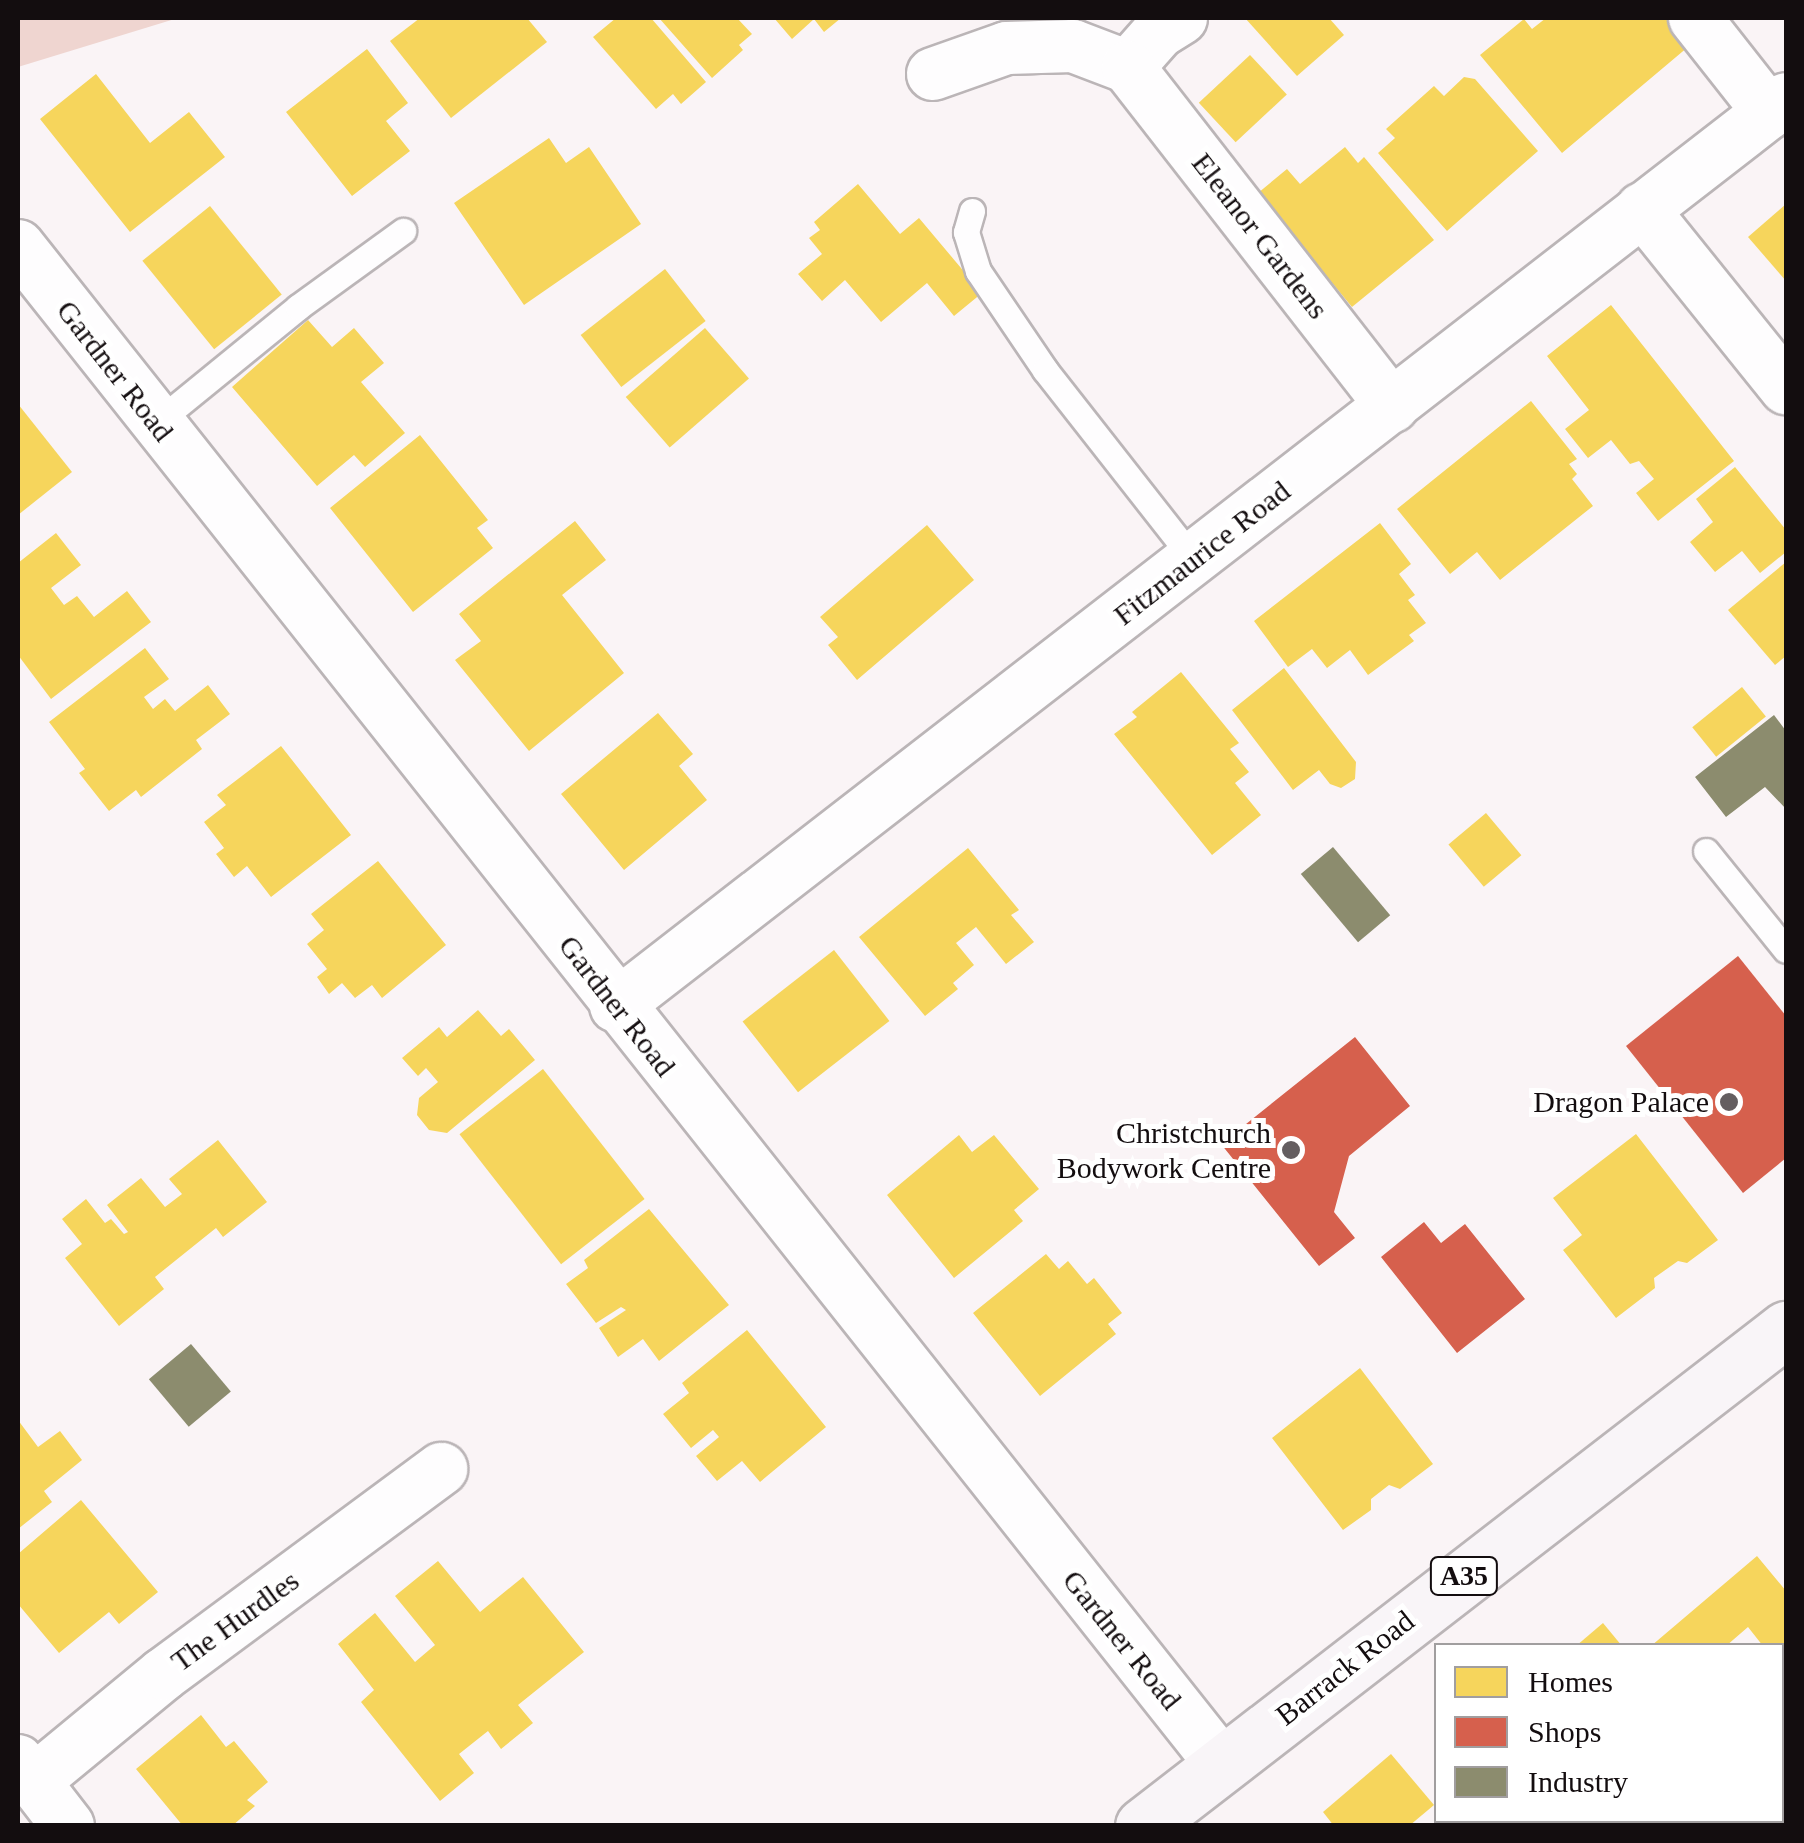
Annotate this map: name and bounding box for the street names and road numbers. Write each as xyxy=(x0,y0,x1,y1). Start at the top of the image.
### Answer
street label: Eleanor Gardens xyxy=(1184,146,1336,326)
street label: Gardner Road xyxy=(49,293,181,449)
street label: Fitzmaurice Road xyxy=(1107,473,1297,633)
street label: Gardner Road xyxy=(551,928,683,1084)
road number: A35 xyxy=(1429,1553,1499,1599)
street label: The Hurdles xyxy=(164,1563,306,1679)
street label: Gardner Road xyxy=(1055,1563,1189,1717)
street label: Barrack Road xyxy=(1269,1603,1421,1733)

